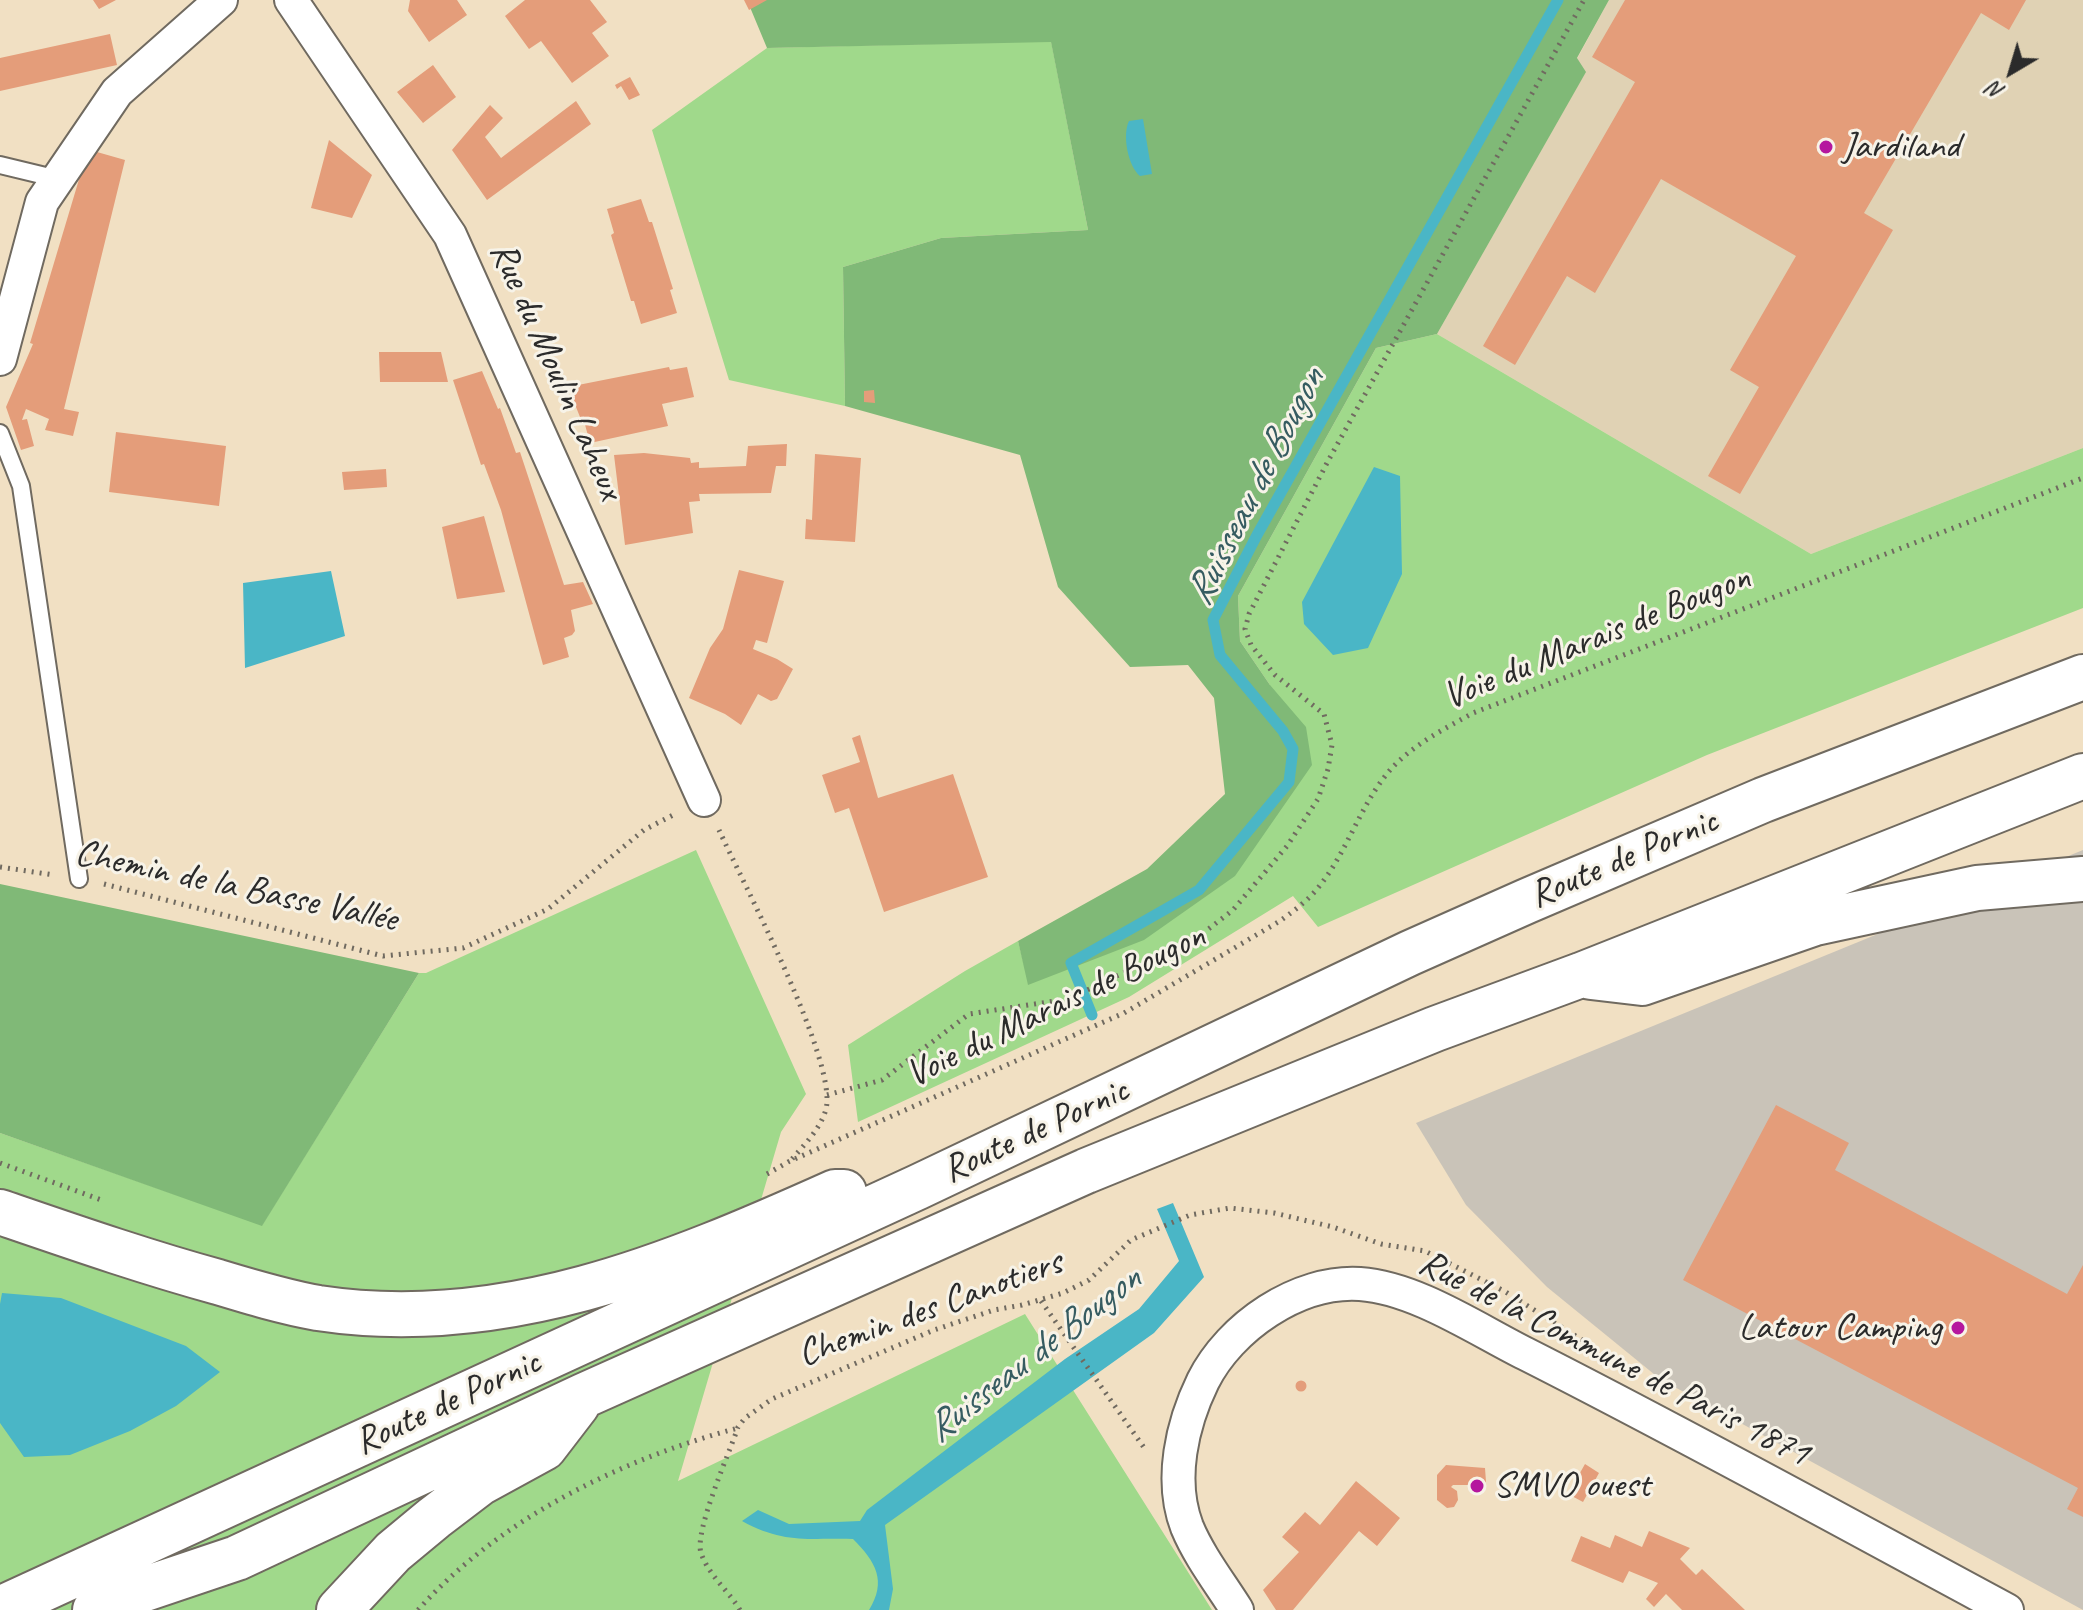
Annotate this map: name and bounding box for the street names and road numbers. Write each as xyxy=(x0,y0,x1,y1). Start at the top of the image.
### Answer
street label: Rue du Moulin Laheux xyxy=(479,235,633,507)
street label: Voie du Marais de Bougon xyxy=(1437,556,1757,720)
street label: Route de Pornic xyxy=(1523,799,1725,919)
street label: Chemin de la Basse Vallée xyxy=(71,831,401,943)
street label: Voie du Marais de Bougon xyxy=(899,914,1213,1098)
street label: Route de Pornic xyxy=(936,1068,1136,1194)
street label: Chemin des Canotiers xyxy=(792,1240,1068,1378)
street label: Rue de la Commune de Paris 1871 xyxy=(1411,1240,1817,1478)
street label: Route de Pornic xyxy=(348,1340,548,1466)

